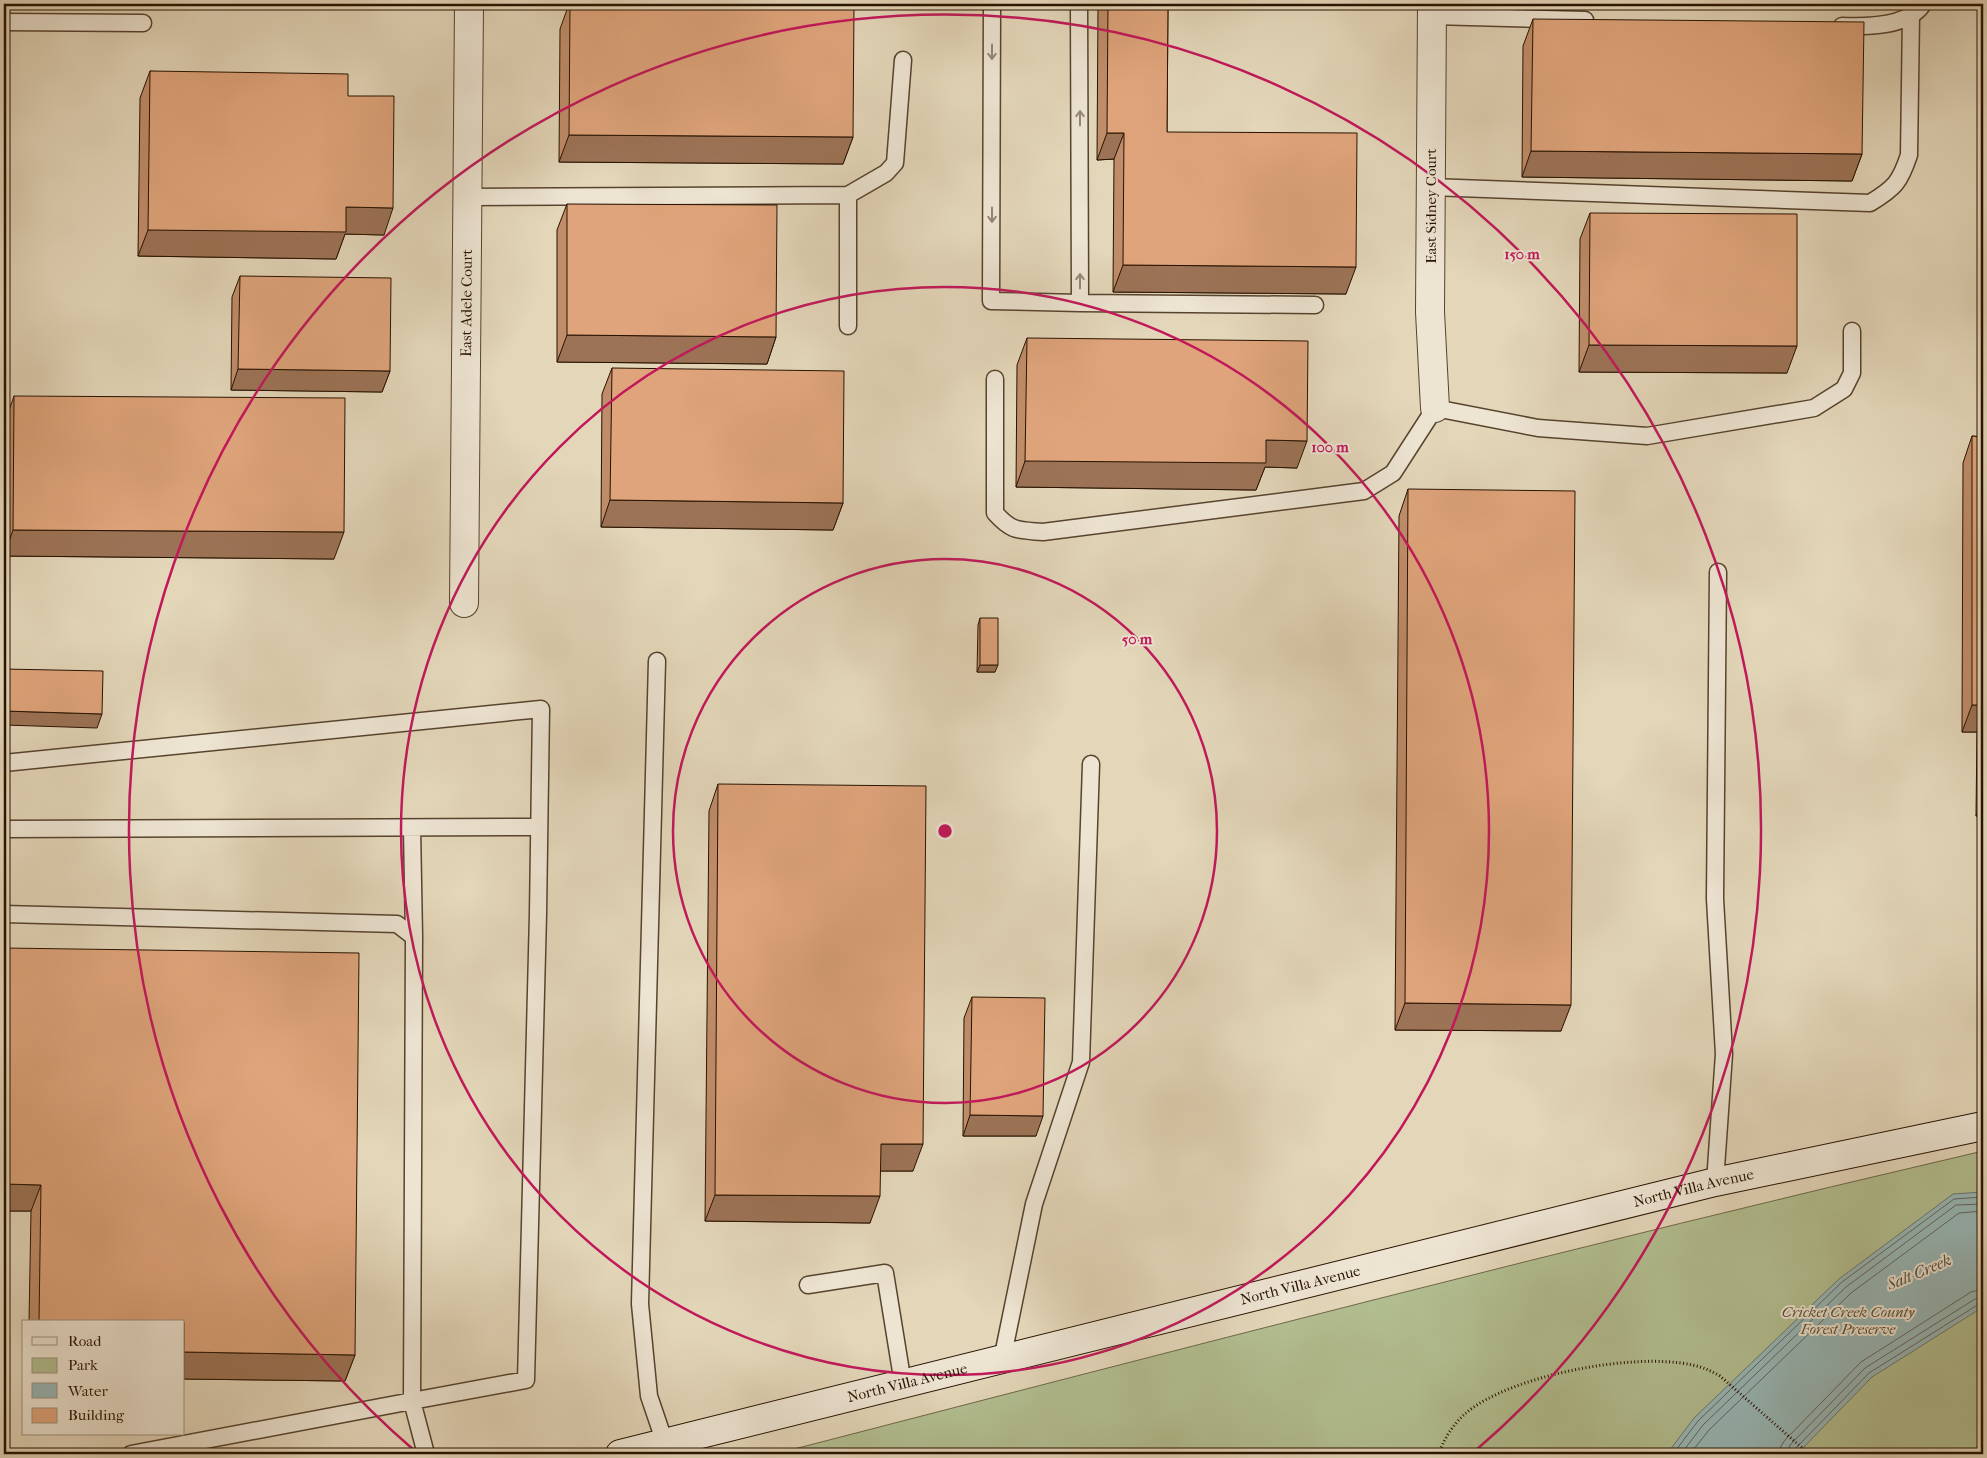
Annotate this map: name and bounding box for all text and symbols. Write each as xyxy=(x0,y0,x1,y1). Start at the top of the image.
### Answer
one-way arrow xyxy=(987,44,997,60)
one-way arrow xyxy=(1075,110,1085,126)
street label: East Sidney Court xyxy=(1422,148,1440,264)
one-way arrow xyxy=(987,206,997,223)
text: 150 m xyxy=(1504,245,1540,263)
street label: East Adele Court xyxy=(457,248,476,357)
one-way arrow xyxy=(1075,273,1085,289)
text: 100 m xyxy=(1311,438,1349,456)
text: 50 m xyxy=(1122,630,1153,648)
centre of rings xyxy=(936,822,954,840)
street label: North Villa Avenue xyxy=(1631,1165,1756,1211)
water label: Salt Creek xyxy=(1883,1250,1954,1294)
street label: North Villa Avenue xyxy=(1238,1261,1363,1309)
park label: Cricket Creek County Forest Preserve xyxy=(1782,1303,1915,1338)
legend xyxy=(22,1320,185,1436)
text: Road xyxy=(68,1332,102,1350)
text: Park xyxy=(68,1356,98,1374)
street label: North Villa Avenue xyxy=(845,1359,970,1406)
text: Water xyxy=(67,1382,108,1400)
text: Building xyxy=(68,1406,125,1424)

